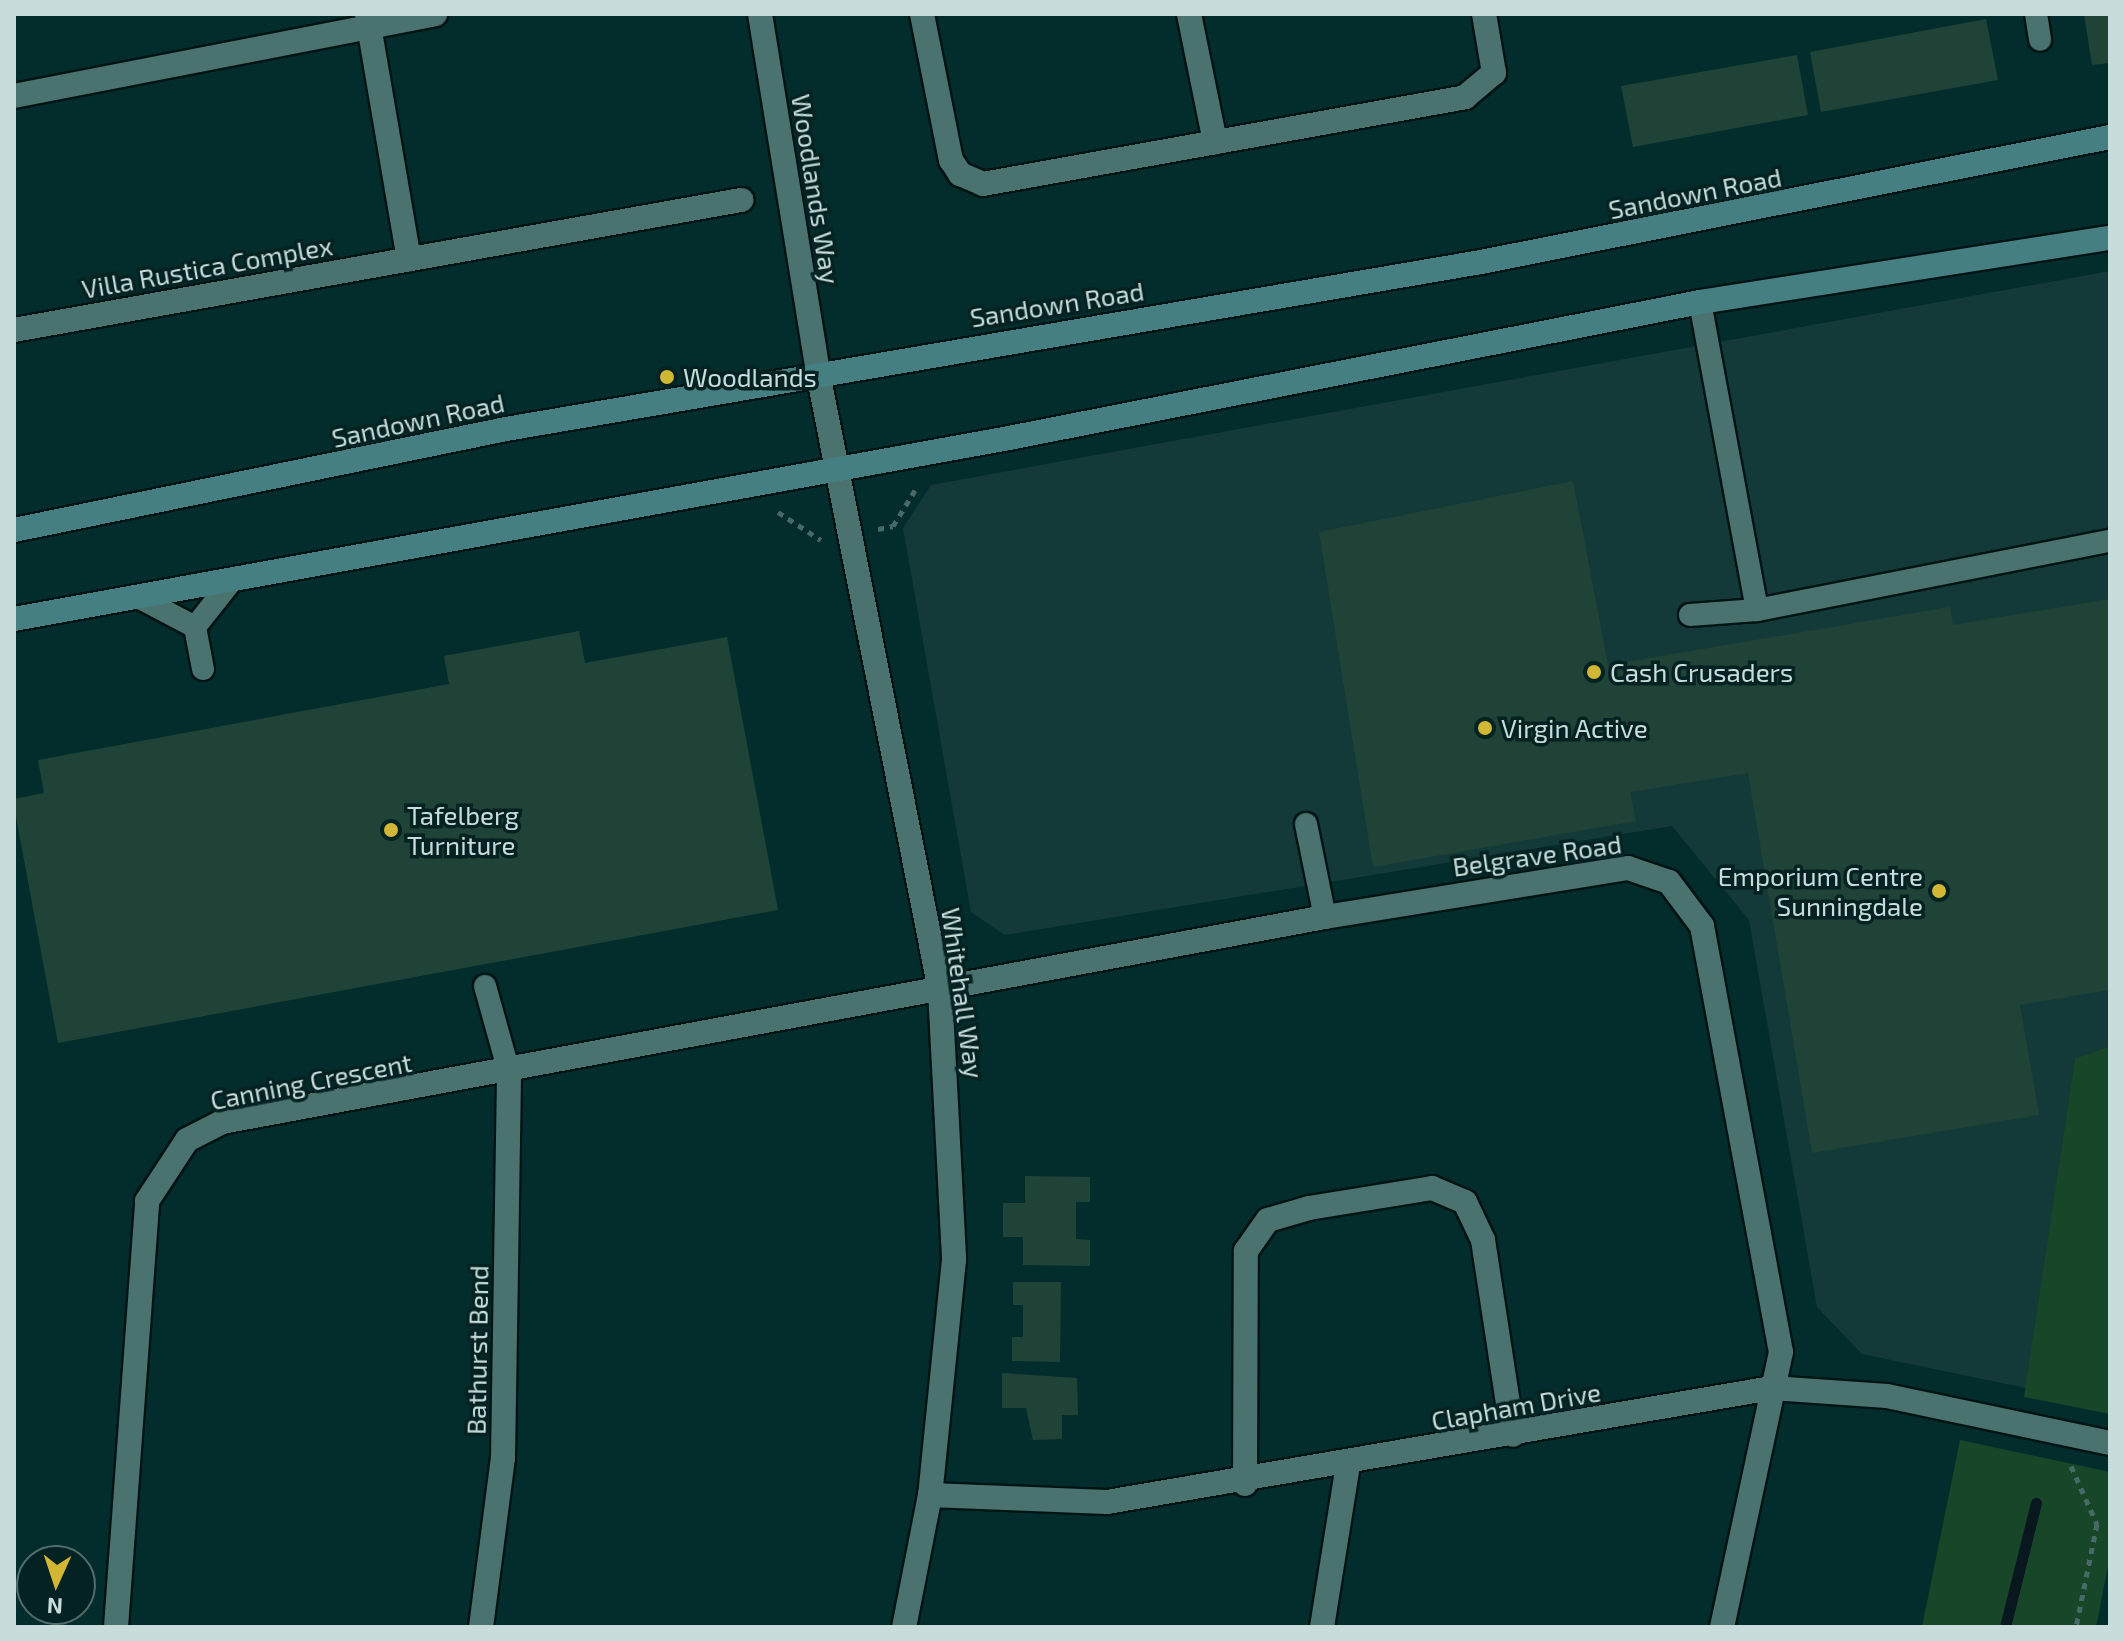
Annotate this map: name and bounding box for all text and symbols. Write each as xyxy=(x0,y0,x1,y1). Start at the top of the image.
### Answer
street label: Woodlands Way xyxy=(786,92,846,286)
street label: Sandown Road xyxy=(1606,161,1784,225)
street label: Villa Rustica Complex xyxy=(79,230,335,304)
street label: Sandown Road xyxy=(968,275,1146,333)
place label: Woodlands xyxy=(683,361,817,393)
marker: Woodlands xyxy=(658,368,676,386)
street label: Sandown Road xyxy=(329,386,507,454)
place label: Cash Crusaders xyxy=(1610,656,1793,688)
marker: Cash Crusaders xyxy=(1585,663,1603,681)
place label: Virgin Active xyxy=(1501,712,1648,744)
marker: Virgin Active xyxy=(1476,719,1494,737)
place label: Tafelberg Turniture xyxy=(407,799,519,860)
marker: Tafelberg Turniture xyxy=(382,821,400,839)
street label: Belgrave Road xyxy=(1451,828,1623,882)
place label: Emporium Centre Sunningdale xyxy=(1718,860,1923,922)
marker: Emporium Centre Sunningdale xyxy=(1930,882,1948,900)
street label: Whitehall Way xyxy=(936,905,990,1081)
street label: Canning Crescent xyxy=(208,1046,414,1116)
street label: Bathurst Bend xyxy=(460,1265,494,1435)
street label: Clapham Drive xyxy=(1429,1376,1603,1436)
north arrow xyxy=(16,1545,96,1625)
text: N xyxy=(46,1594,63,1620)

